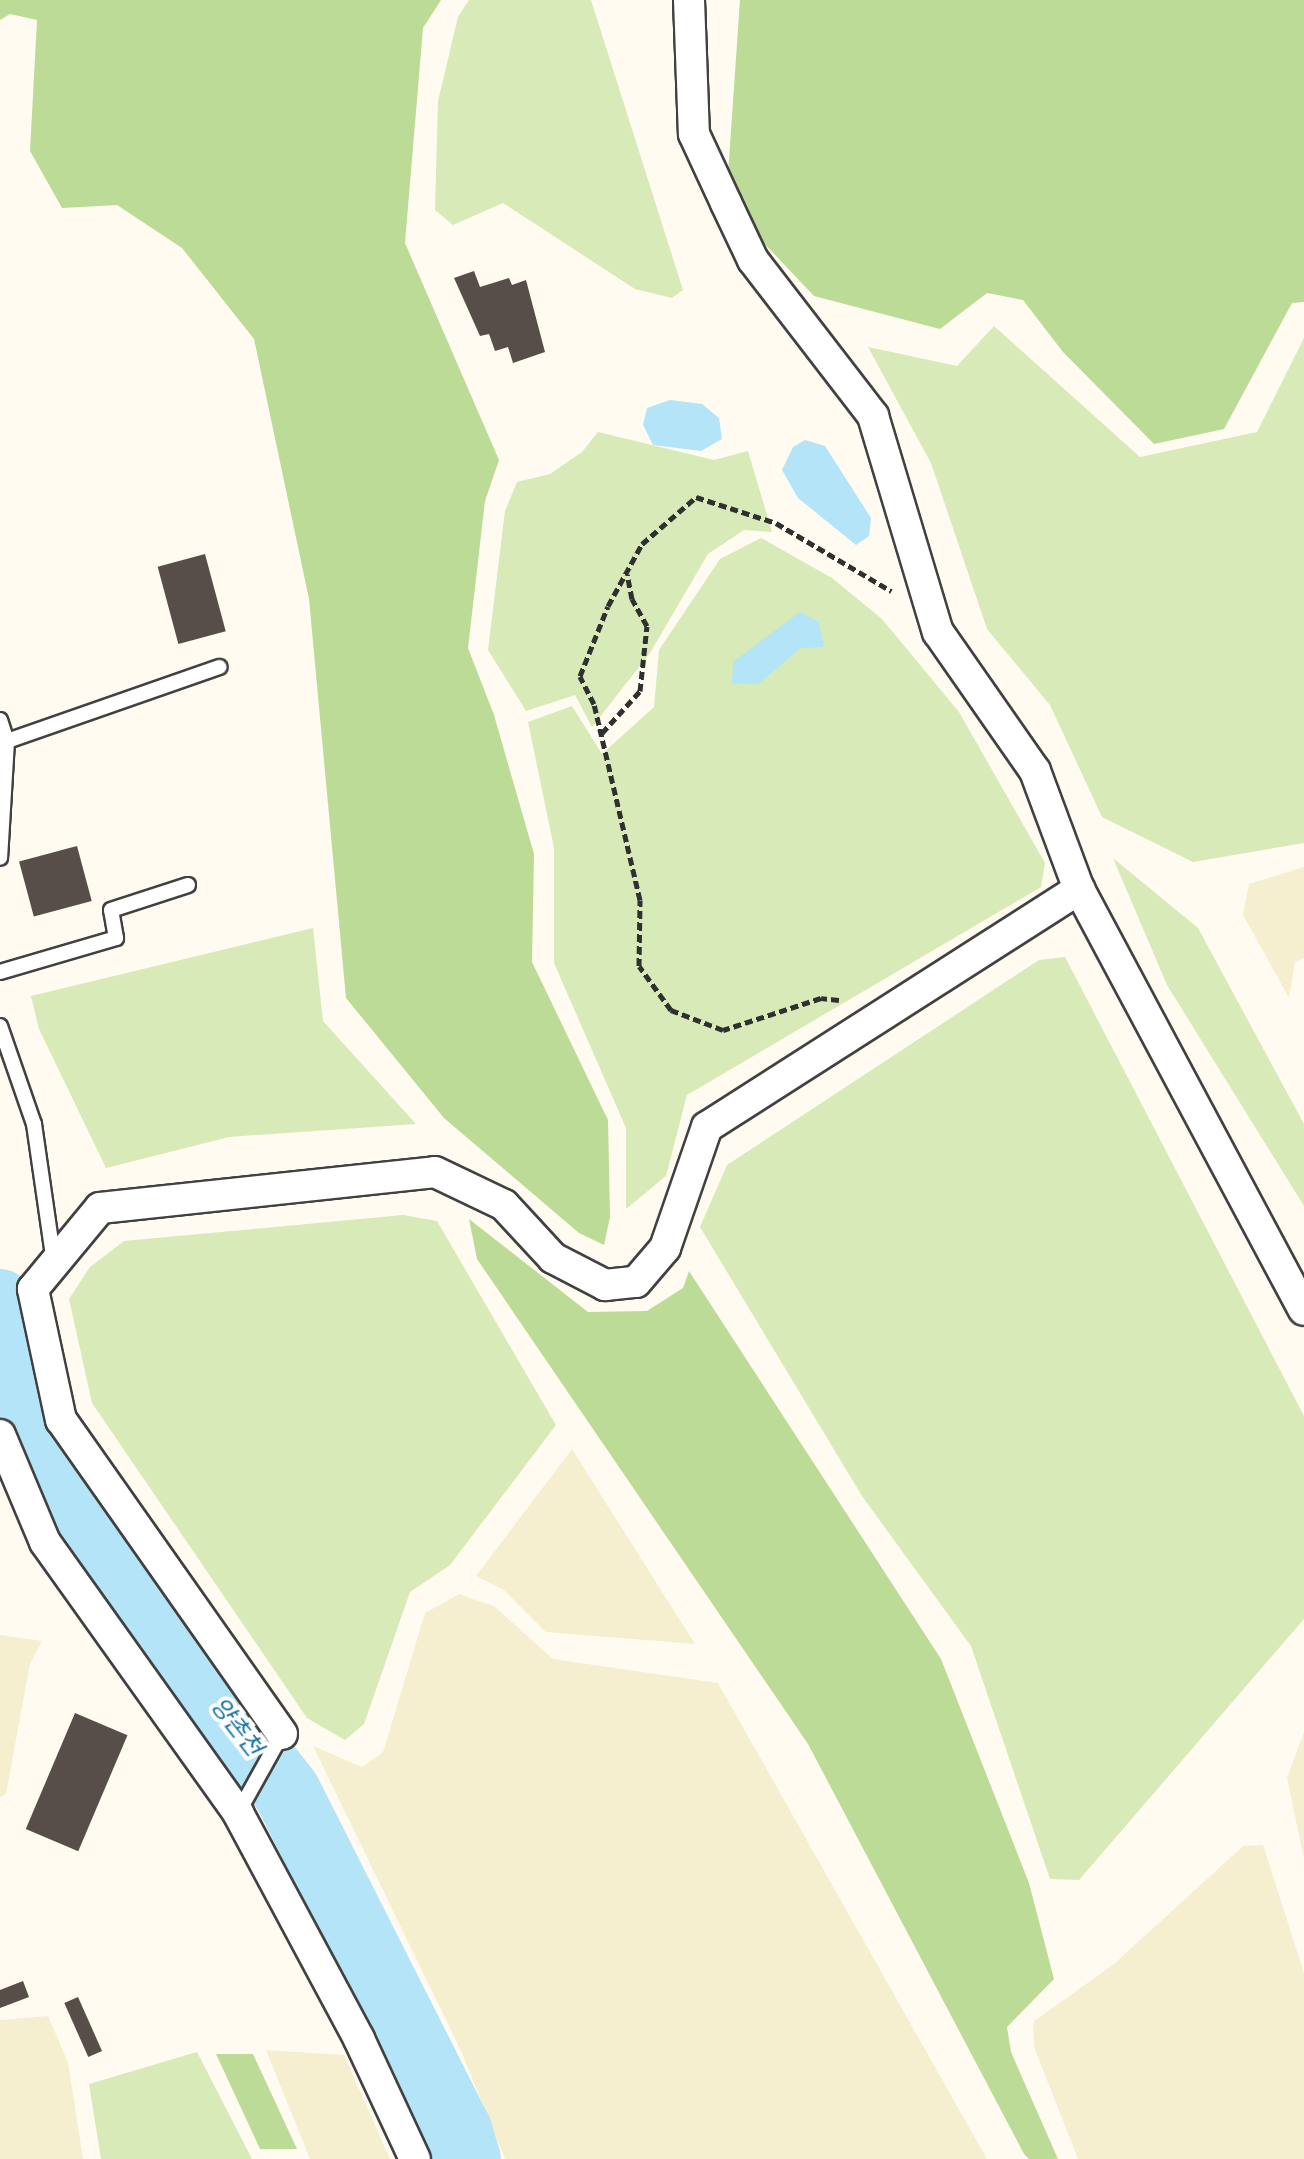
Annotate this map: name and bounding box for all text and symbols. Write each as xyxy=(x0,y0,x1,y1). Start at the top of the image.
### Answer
water label: 양촌천 xyxy=(204,1692,268,1762)

